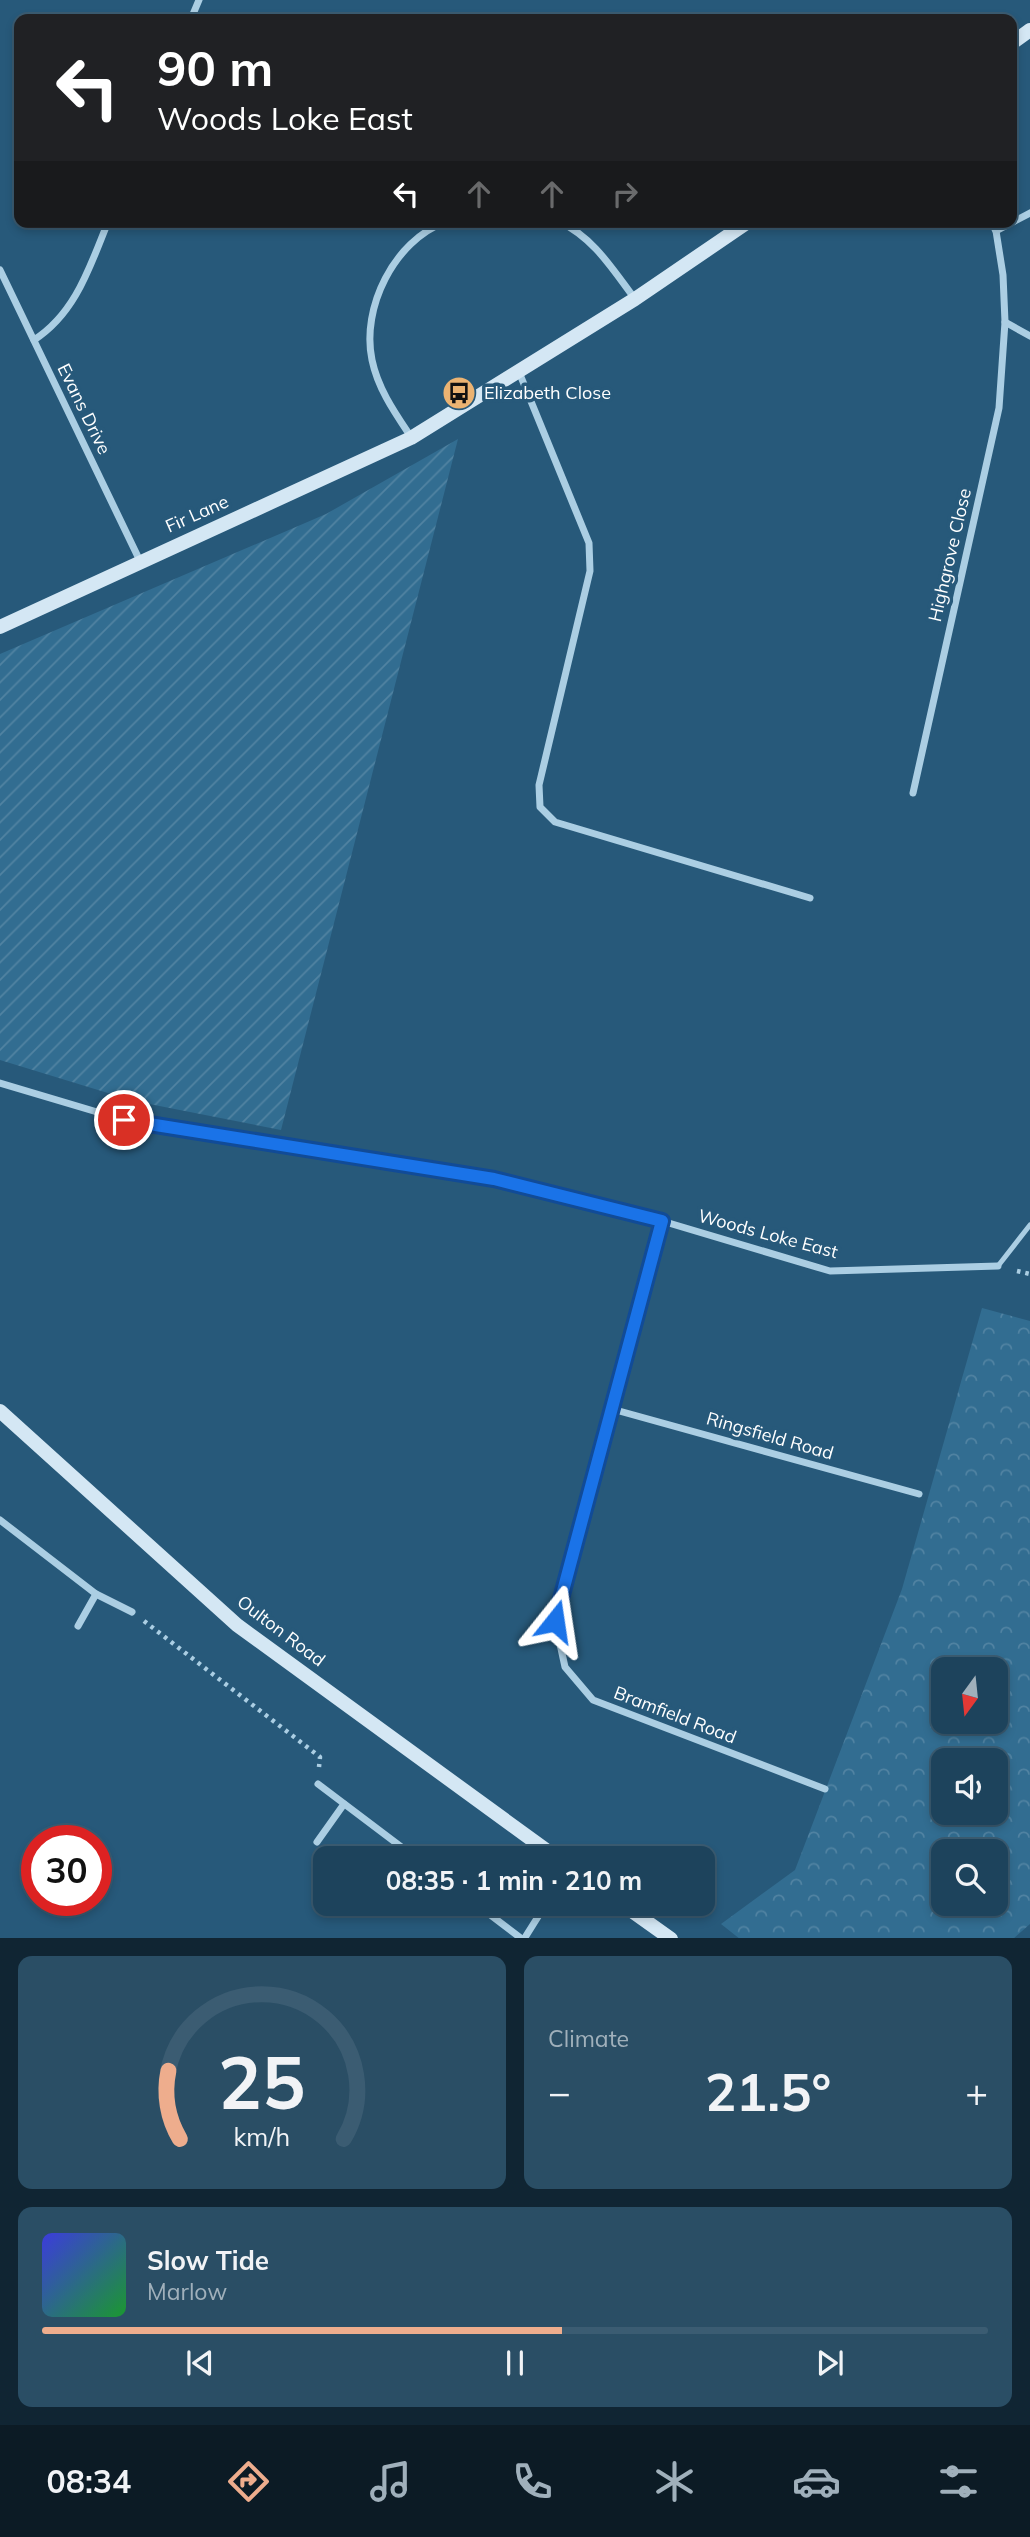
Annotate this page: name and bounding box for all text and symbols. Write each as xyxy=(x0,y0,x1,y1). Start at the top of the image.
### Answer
text: 90 m xyxy=(157,37,273,98)
icon: left xyxy=(42,42,133,133)
text: Woods Loke East xyxy=(157,98,413,138)
icon: left xyxy=(387,175,425,213)
icon: ahead xyxy=(460,175,498,213)
icon: ahead xyxy=(533,175,571,213)
icon: right xyxy=(606,175,644,213)
street label: Evans Drive xyxy=(53,360,116,458)
bus stop icon: Elizabeth Close xyxy=(440,374,478,412)
place label: Elizabeth Close xyxy=(484,381,611,404)
street label: Highgrove Close xyxy=(923,486,976,624)
street label: Fir Lane xyxy=(162,489,232,538)
pin xyxy=(94,1090,154,1150)
icon: arrive xyxy=(105,1101,143,1139)
street label: Woods Loke East xyxy=(696,1204,841,1263)
street label: Ringsfield Road xyxy=(704,1406,836,1465)
position arrow xyxy=(518,1584,592,1658)
street label: Oulton Road xyxy=(233,1590,330,1671)
north arrow xyxy=(931,1657,1008,1734)
map controls xyxy=(931,1657,1008,1916)
street label: Bramfield Road xyxy=(611,1681,740,1748)
button: sound xyxy=(931,1748,1008,1825)
speed limit sign: 30 xyxy=(21,1825,112,1916)
button: search xyxy=(931,1839,1008,1916)
text: 08:35 · 1 min · 210 m xyxy=(386,1864,642,1897)
text: Climate xyxy=(548,2024,629,2053)
text: 25 xyxy=(218,2036,306,2127)
text: 21.5° xyxy=(705,2059,831,2124)
text: − xyxy=(548,2068,571,2116)
text: + xyxy=(965,2068,988,2116)
text: km/h xyxy=(234,2120,290,2151)
text: Slow Tide xyxy=(147,2244,269,2277)
text: Marlow xyxy=(147,2277,227,2306)
icon: previous xyxy=(181,2344,219,2382)
icon: pause xyxy=(496,2344,534,2382)
icon: next xyxy=(811,2344,849,2382)
icon: directions xyxy=(224,2457,273,2506)
icon: music xyxy=(366,2457,415,2506)
icon: phone xyxy=(508,2457,557,2506)
icon: climate xyxy=(650,2457,699,2506)
icon: car xyxy=(792,2457,841,2506)
icon: filters xyxy=(934,2457,983,2506)
text: 08:34 xyxy=(47,2461,131,2501)

